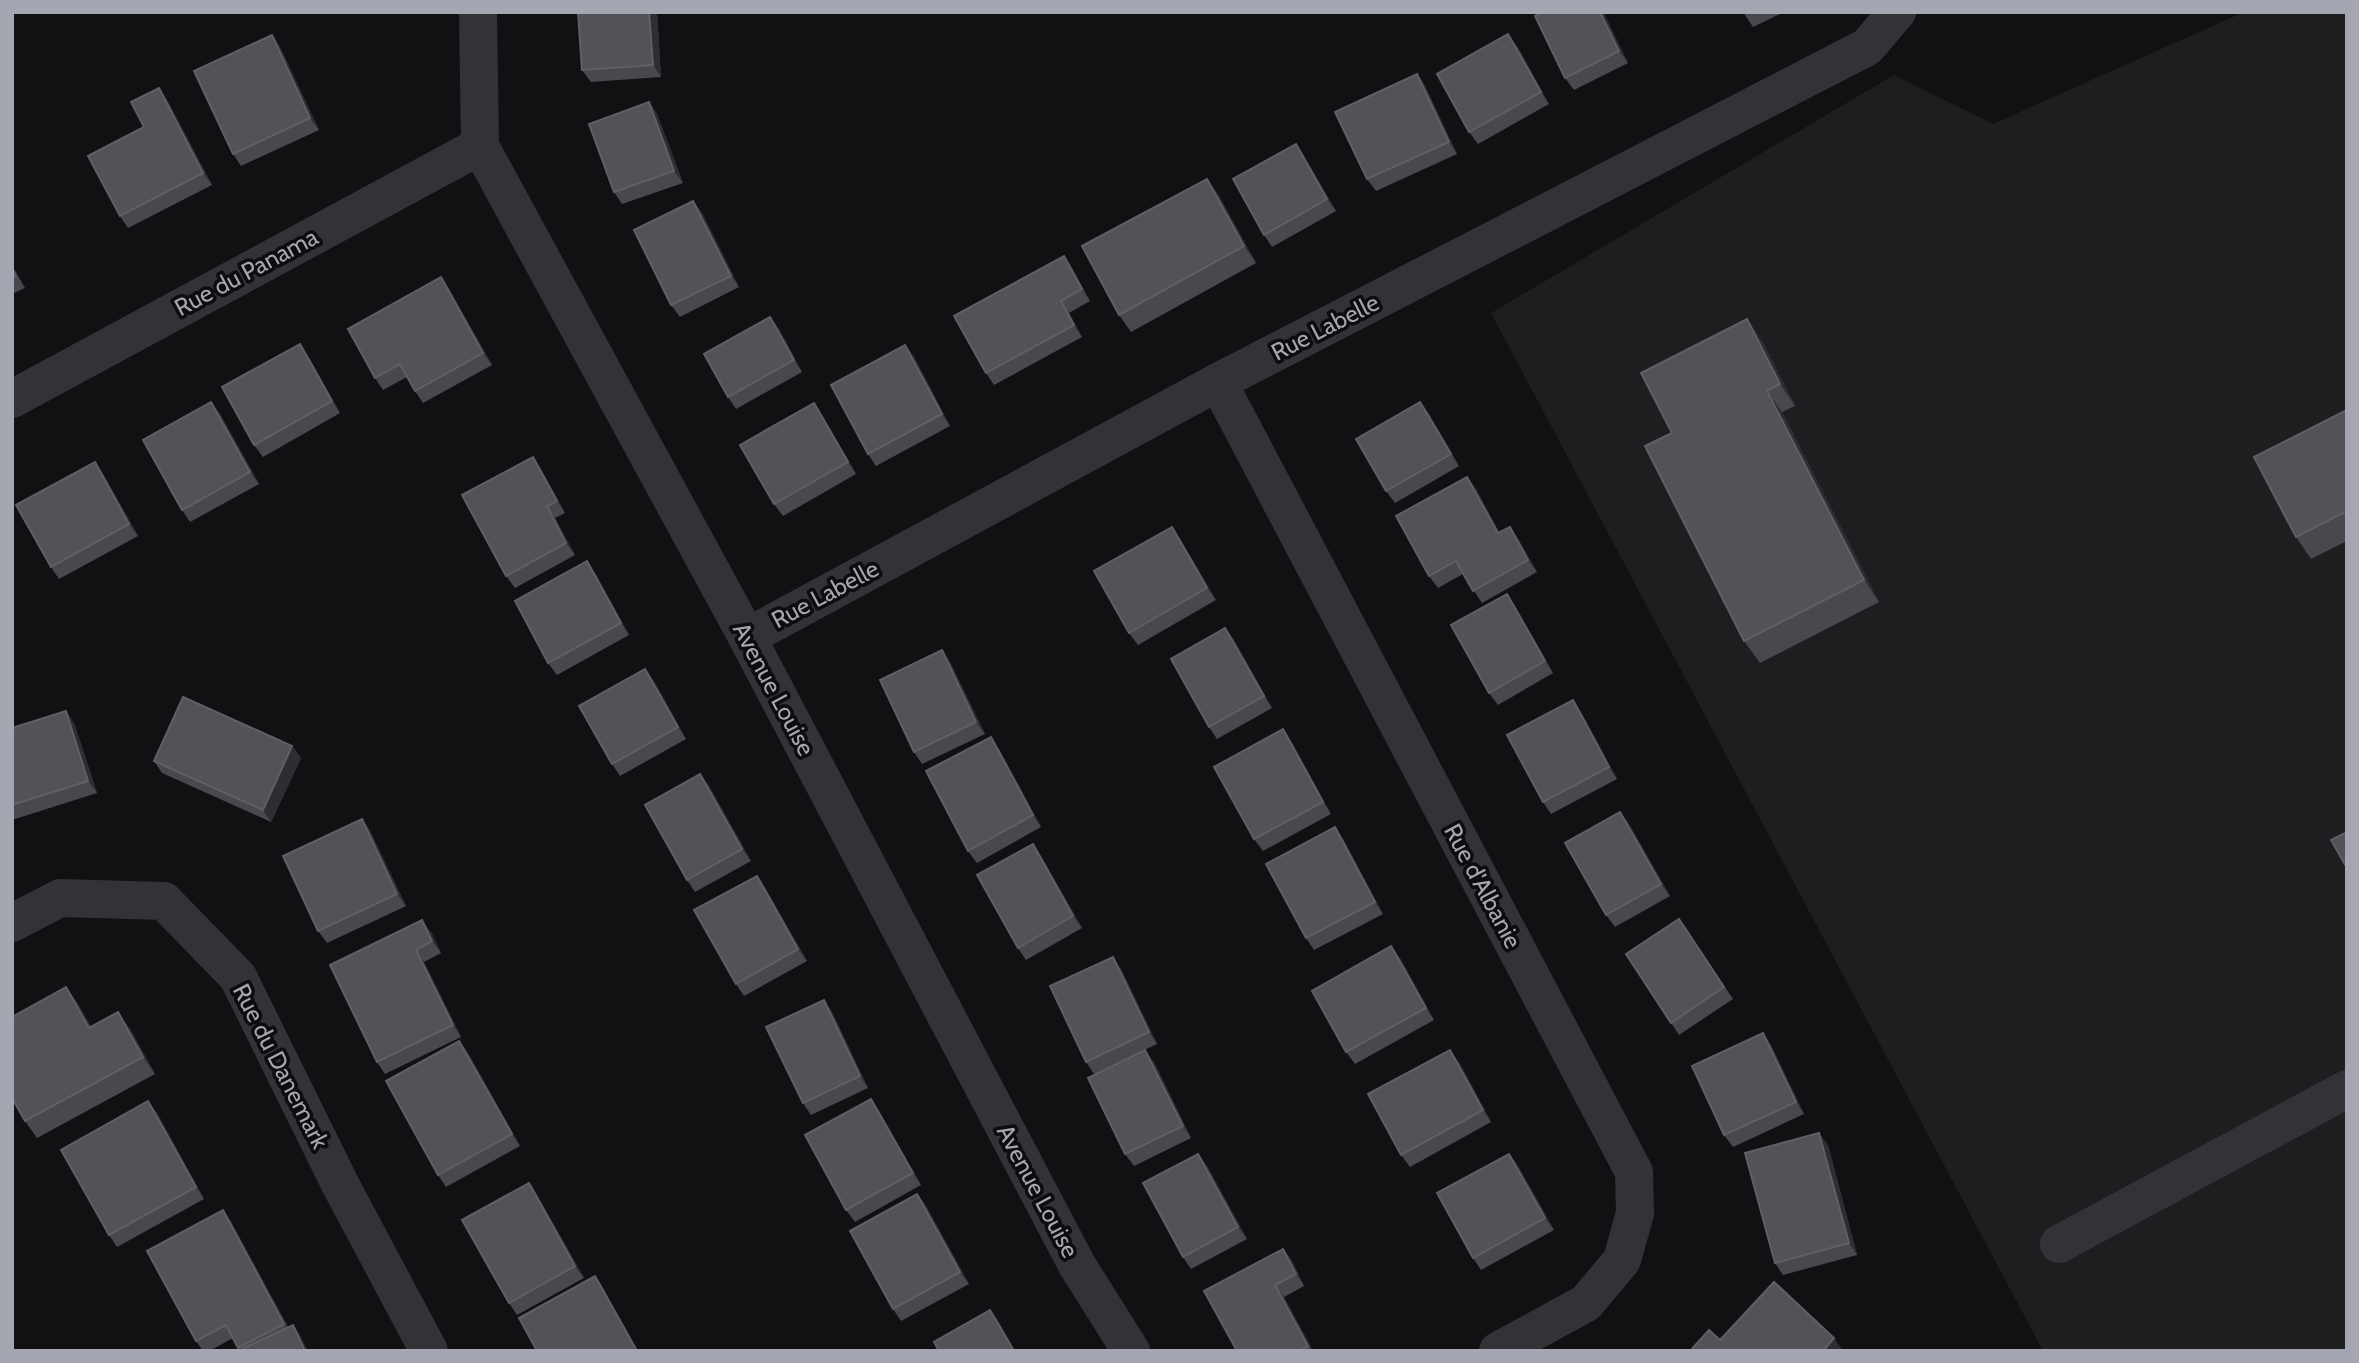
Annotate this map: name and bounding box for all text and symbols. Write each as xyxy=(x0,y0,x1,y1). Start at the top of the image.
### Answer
street label: Rue du Panama xyxy=(169,222,323,322)
street label: Rue Labelle xyxy=(1266,287,1384,367)
street label: Rue Labelle xyxy=(766,554,884,634)
street label: Avenue Louise xyxy=(727,618,821,760)
street label: Rue d'Albanie xyxy=(1438,819,1528,953)
street label: Rue du Danemark xyxy=(227,979,335,1153)
street label: Avenue Louise xyxy=(991,1120,1085,1262)

